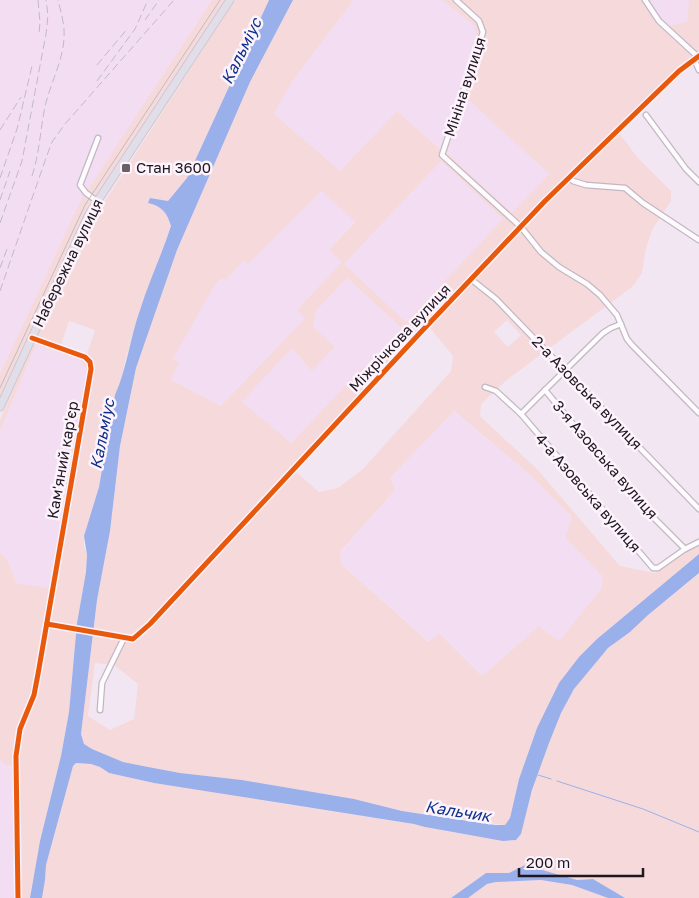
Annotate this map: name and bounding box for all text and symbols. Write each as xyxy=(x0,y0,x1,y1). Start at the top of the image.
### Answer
water label: Кальміус xyxy=(216,14,266,87)
street label: Мініна вулиця xyxy=(439,35,489,139)
place label: Стан 3600 xyxy=(136,158,211,176)
marker: Стан 3600 xyxy=(120,162,132,174)
street label: Набережна вулиця xyxy=(28,195,106,330)
street label: Міжрічкова вулиця xyxy=(345,280,454,395)
street label: 2-а Азовська вулиця xyxy=(529,332,647,453)
water label: Кальміус xyxy=(85,396,119,471)
street label: 3-я Азовська вулиця xyxy=(549,396,662,522)
street label: Кам'яний кар'єр xyxy=(43,400,81,520)
street label: 4-а Азовська вулиця xyxy=(532,429,645,555)
water label: Кальчик xyxy=(424,796,494,826)
scale bar xyxy=(519,846,643,878)
text: 200 m xyxy=(526,853,570,871)

